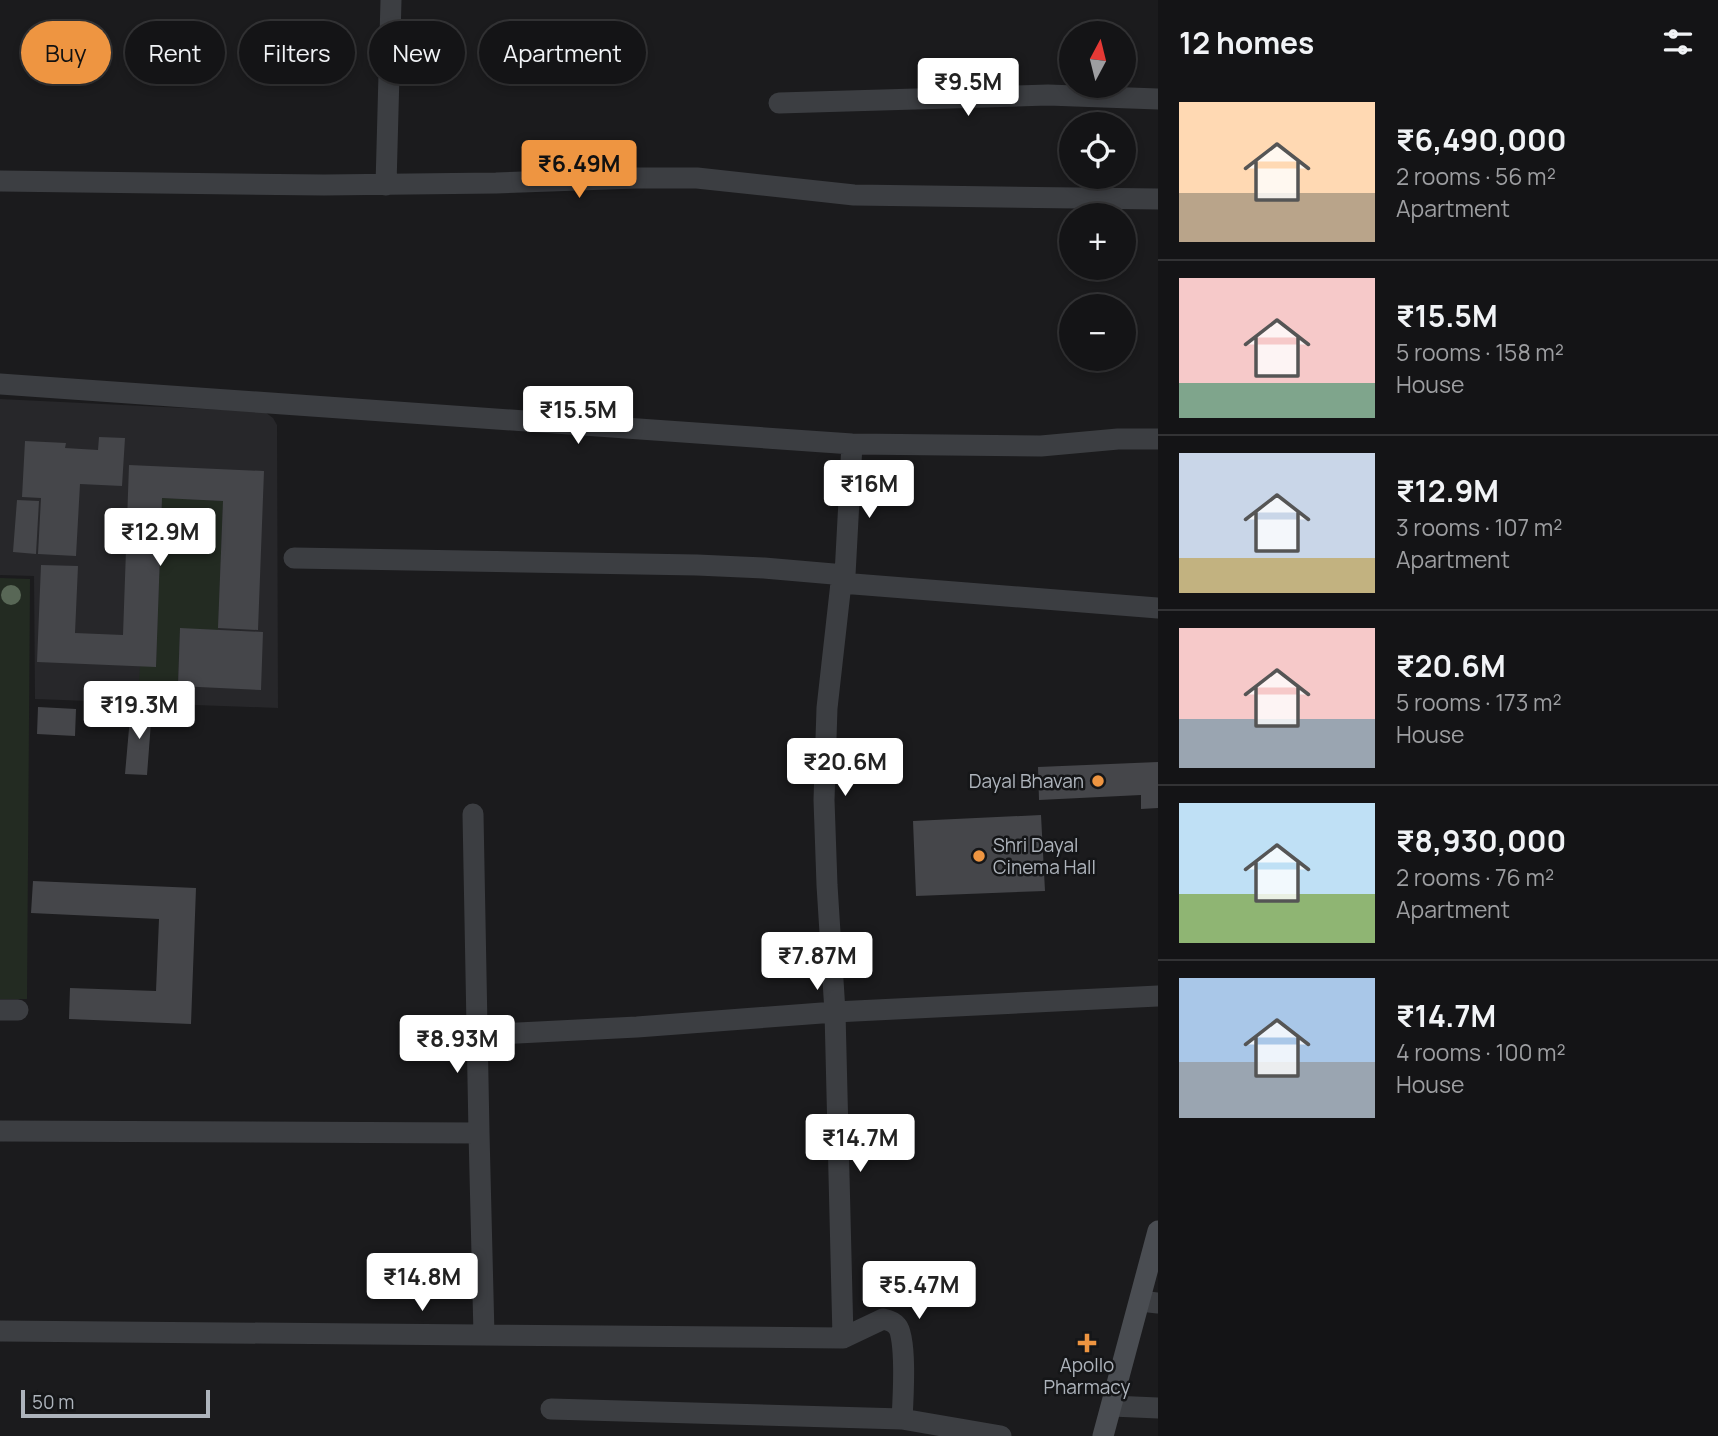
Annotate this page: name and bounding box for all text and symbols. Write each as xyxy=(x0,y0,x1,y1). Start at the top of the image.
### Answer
chip: Buy xyxy=(21,21,111,84)
chip: Rent xyxy=(125,21,225,84)
chip: Filters xyxy=(239,21,355,84)
chip: New xyxy=(369,21,465,84)
chip: Apartment xyxy=(479,21,646,84)
north arrow xyxy=(1059,21,1136,98)
map controls xyxy=(1059,21,1136,371)
text: 12 homes xyxy=(1179,22,1314,63)
icon: filters xyxy=(1659,23,1697,61)
pin: ₹9.5M xyxy=(919,58,1017,118)
text: ₹9.5M xyxy=(934,65,1002,97)
button: locate xyxy=(1059,112,1136,189)
text: ₹6,490,000 xyxy=(1396,119,1567,160)
icon: home xyxy=(1235,130,1319,214)
pin: ₹6.49M xyxy=(522,140,636,200)
text: ₹6.49M xyxy=(538,147,620,179)
text: 2 rooms · 56 m² xyxy=(1396,160,1556,192)
text: Apartment xyxy=(1396,192,1510,224)
button: + xyxy=(1059,203,1136,280)
button: − xyxy=(1059,294,1136,371)
text: ₹15.5M xyxy=(1396,295,1498,336)
icon: home xyxy=(1235,306,1319,390)
text: 5 rooms · 158 m² xyxy=(1396,336,1564,368)
text: House xyxy=(1396,368,1465,400)
pin: ₹15.5M xyxy=(521,386,635,446)
text: ₹15.5M xyxy=(539,393,617,425)
pin: ₹16M xyxy=(828,461,910,520)
text: ₹16M xyxy=(840,467,898,499)
text: ₹12.9M xyxy=(1396,470,1499,511)
icon: home xyxy=(1235,481,1319,565)
pin: ₹12.9M xyxy=(103,508,217,568)
text: 3 rooms · 107 m² xyxy=(1396,511,1562,543)
text: ₹12.9M xyxy=(121,515,199,547)
text: Apartment xyxy=(1396,543,1510,575)
text: ₹20.6M xyxy=(1396,645,1506,686)
icon: home xyxy=(1235,656,1319,740)
pin: ₹19.3M xyxy=(82,682,196,741)
text: 5 rooms · 173 m² xyxy=(1396,686,1562,718)
text: ₹19.3M xyxy=(100,688,178,720)
text: House xyxy=(1396,718,1465,750)
pin: ₹20.6M xyxy=(788,738,902,798)
text: ₹20.6M xyxy=(803,745,887,777)
place label: Dayal Bhavan xyxy=(969,768,1084,794)
marker: Dayal Bhavan xyxy=(1090,773,1106,789)
text: ₹8,930,000 xyxy=(1396,820,1566,861)
icon: home xyxy=(1235,831,1319,915)
place label: Shri Dayal Cinema Hall xyxy=(993,832,1096,880)
marker: Shri Dayal Cinema Hall xyxy=(971,848,987,864)
text: 2 rooms · 76 m² xyxy=(1396,861,1554,893)
text: Apartment xyxy=(1396,893,1510,925)
pin: ₹7.87M xyxy=(760,932,874,992)
text: ₹7.87M xyxy=(777,939,857,971)
text: ₹14.7M xyxy=(1396,995,1496,1036)
icon: home xyxy=(1235,1006,1319,1090)
pin: ₹8.93M xyxy=(400,1016,514,1075)
text: ₹8.93M xyxy=(416,1022,498,1054)
text: 4 rooms · 100 m² xyxy=(1396,1036,1566,1068)
text: House xyxy=(1396,1068,1465,1100)
pin: ₹14.7M xyxy=(803,1114,917,1174)
text: ₹14.7M xyxy=(822,1121,898,1153)
pin: ₹14.8M xyxy=(365,1254,479,1313)
text: ₹14.8M xyxy=(383,1260,461,1292)
pin: ₹5.47M xyxy=(862,1262,976,1321)
text: ₹5.47M xyxy=(879,1268,959,1300)
marker: Apollo Pharmacy xyxy=(1079,1335,1095,1351)
place label: Apollo Pharmacy xyxy=(1044,1352,1131,1400)
scale bar xyxy=(21,1387,210,1419)
text: 50 m xyxy=(32,1389,74,1415)

